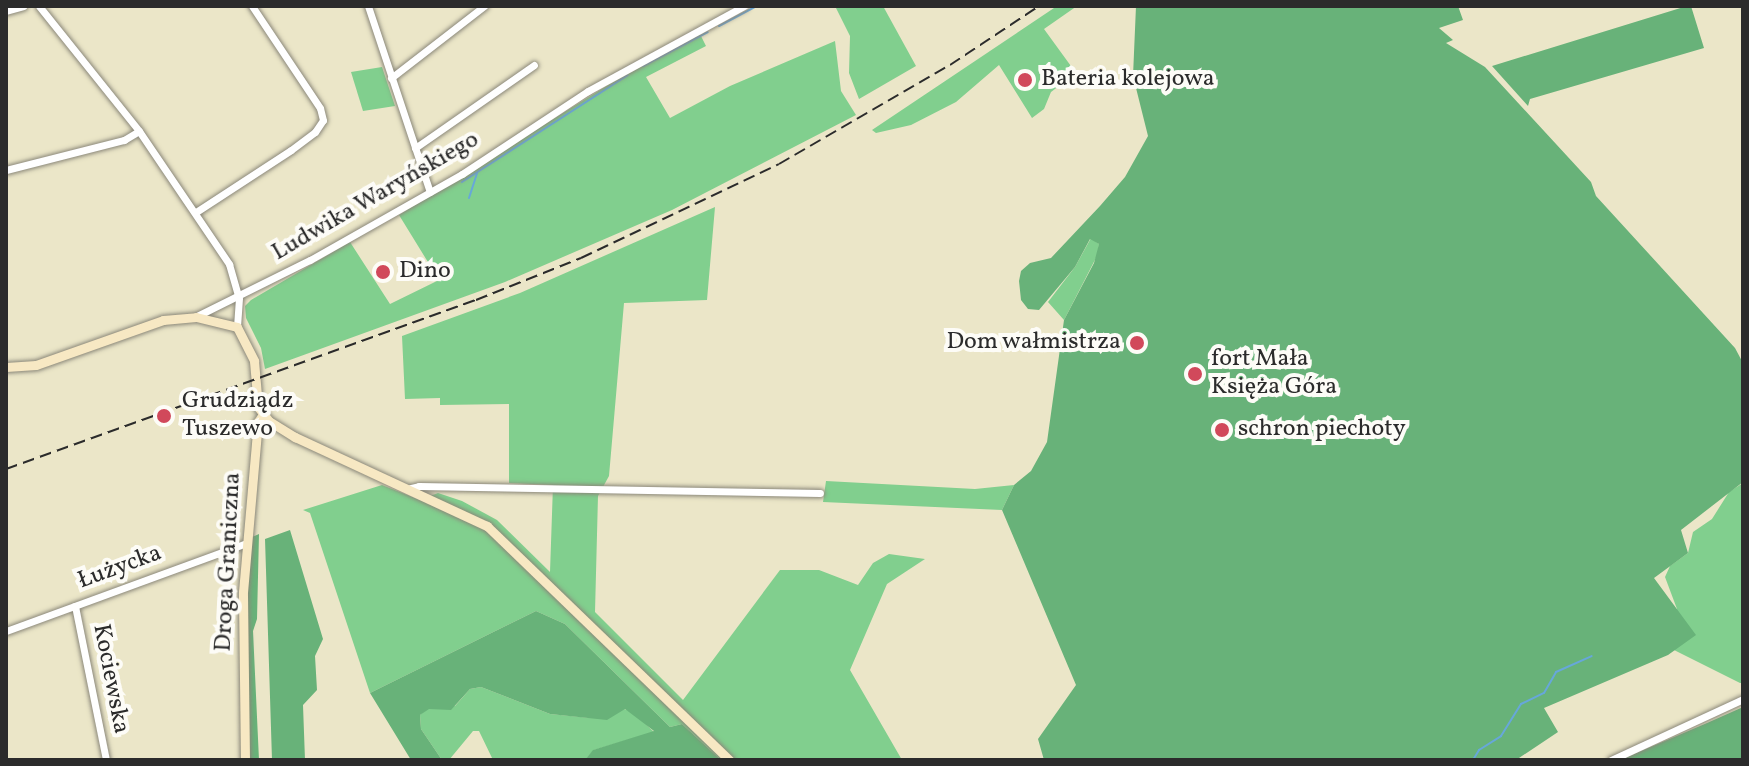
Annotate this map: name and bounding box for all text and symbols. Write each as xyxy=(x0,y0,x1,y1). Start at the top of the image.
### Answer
place label: Bateria kolejowa xyxy=(1041,66,1215,94)
marker: Bateria kolejowa xyxy=(1016,71,1034,89)
street label: Ludwika Waryńskiego xyxy=(267,126,485,268)
place label: Dino xyxy=(399,258,451,286)
marker: Dino xyxy=(374,263,392,281)
place label: Dom wałmistrza xyxy=(946,329,1121,357)
marker: Dom wałmistrza xyxy=(1128,334,1146,352)
place label: fort Mała Księża Góra xyxy=(1211,346,1337,402)
marker: fort Mała Księża Góra xyxy=(1186,365,1204,383)
place label: Grudziądz Tuszewo xyxy=(182,388,293,444)
marker: Grudziądz Tuszewo xyxy=(153,405,175,427)
place label: schron piechoty xyxy=(1238,416,1406,444)
marker: schron piechoty xyxy=(1213,421,1231,439)
street label: Droga Graniczna xyxy=(210,472,248,652)
street label: Łużycka xyxy=(74,540,166,596)
street label: Kociewska xyxy=(85,622,135,736)

